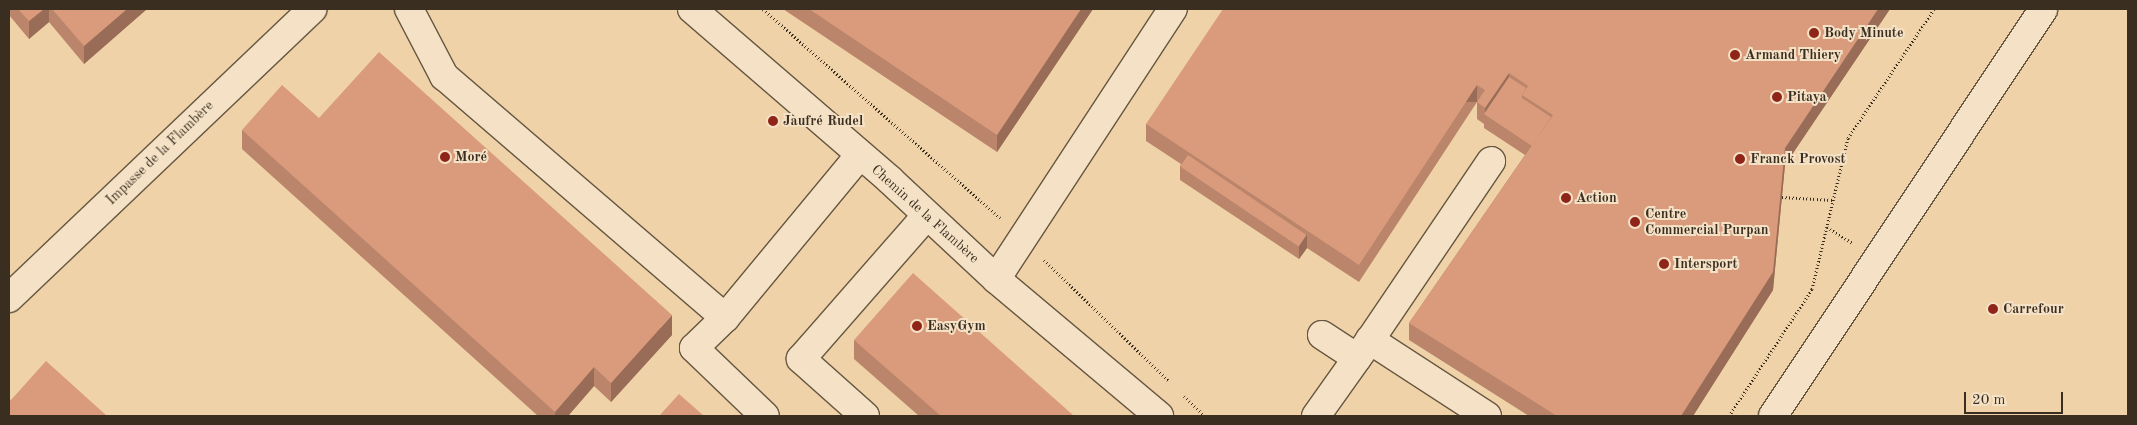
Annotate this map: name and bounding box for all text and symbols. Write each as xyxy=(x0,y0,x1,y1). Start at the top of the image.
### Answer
place label: Body Minute xyxy=(1824,25,1904,41)
marker: Body Minute xyxy=(1808,27,1820,39)
place label: Armand Thiery xyxy=(1745,47,1841,63)
marker: Armand Thiery xyxy=(1729,49,1741,61)
place label: Pitaya xyxy=(1787,89,1827,105)
marker: Pitaya xyxy=(1771,91,1783,103)
street label: Impasse de la Flambère xyxy=(103,97,217,209)
place label: Jaufré Rudel xyxy=(783,113,863,129)
marker: Jaufré Rudel xyxy=(767,115,779,127)
place label: Moré xyxy=(455,149,487,165)
marker: Moré xyxy=(439,151,451,163)
place label: Franck Provost xyxy=(1750,151,1846,167)
marker: Franck Provost xyxy=(1734,153,1746,165)
street label: Chemin de la Flambère xyxy=(868,161,982,267)
place label: Action xyxy=(1576,190,1617,206)
marker: Action xyxy=(1560,192,1572,204)
place label: Centre Commercial Purpan xyxy=(1645,206,1769,238)
marker: Centre Commercial Purpan xyxy=(1629,216,1641,228)
place label: Intersport xyxy=(1674,256,1738,272)
marker: Intersport xyxy=(1658,258,1670,270)
place label: Carrefour xyxy=(2003,301,2064,317)
marker: Carrefour xyxy=(1987,303,1999,315)
place label: EasyGym xyxy=(927,318,986,334)
marker: EasyGym xyxy=(911,320,923,332)
scale bar xyxy=(1967,382,2066,414)
text: 20 m xyxy=(1972,393,2006,408)

